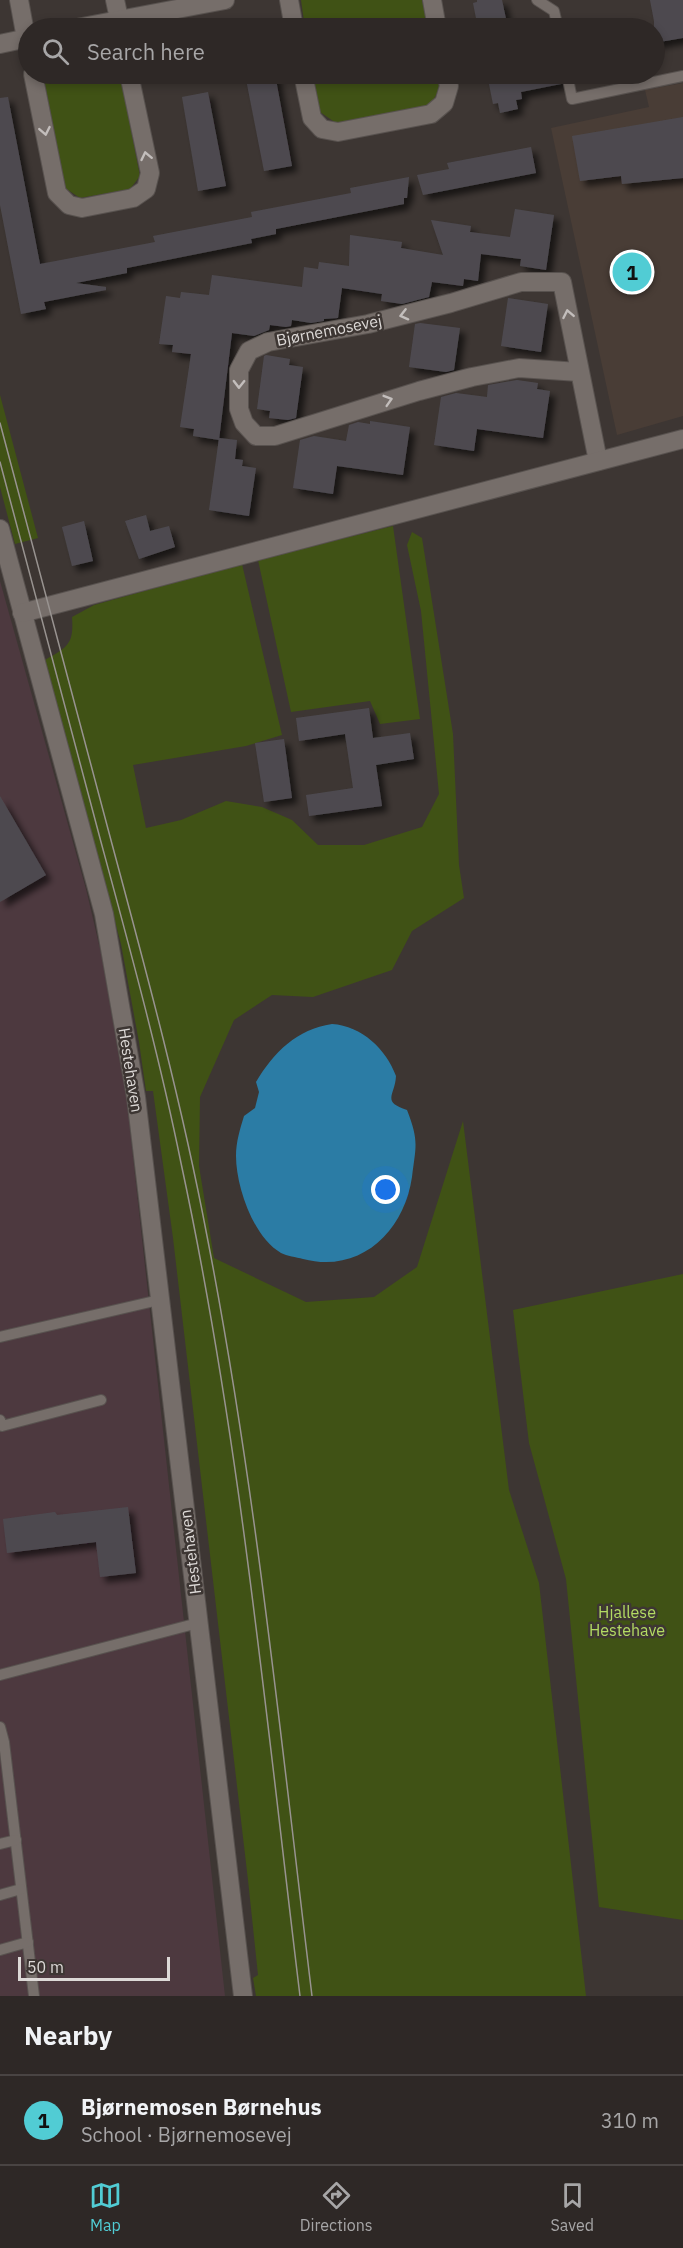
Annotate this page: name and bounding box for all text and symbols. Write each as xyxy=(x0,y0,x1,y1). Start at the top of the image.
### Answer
search box xyxy=(18,18,665,84)
icon: search xyxy=(39,35,72,68)
text: Search here xyxy=(87,37,205,66)
one-way arrow xyxy=(38,126,51,136)
one-way arrow xyxy=(140,151,153,161)
pin: 1 xyxy=(612,250,652,294)
one-way arrow xyxy=(399,308,409,321)
street label: Bjørnemosevej xyxy=(274,310,384,350)
one-way arrow xyxy=(562,310,575,320)
one-way arrow xyxy=(233,379,245,388)
one-way arrow xyxy=(382,395,393,408)
street label: Hestehaven xyxy=(114,1026,148,1114)
your location xyxy=(371,1175,400,1204)
street label: Hestehaven xyxy=(175,1508,205,1596)
park label: Hjallese Hestehave xyxy=(589,1602,665,1640)
scale bar xyxy=(18,1954,170,1982)
text: 50 m xyxy=(27,1957,64,1977)
text: Nearby xyxy=(24,2018,112,2052)
text: Bjørnemosen Børnehus xyxy=(81,2092,322,2121)
text: 1 xyxy=(38,2107,50,2134)
text: 310 m xyxy=(601,2107,659,2134)
text: School · Bjørnemosevej xyxy=(81,2121,292,2148)
tab: Map xyxy=(89,2179,122,2235)
tab: Directions xyxy=(300,2179,373,2235)
tab: Saved xyxy=(551,2179,594,2235)

